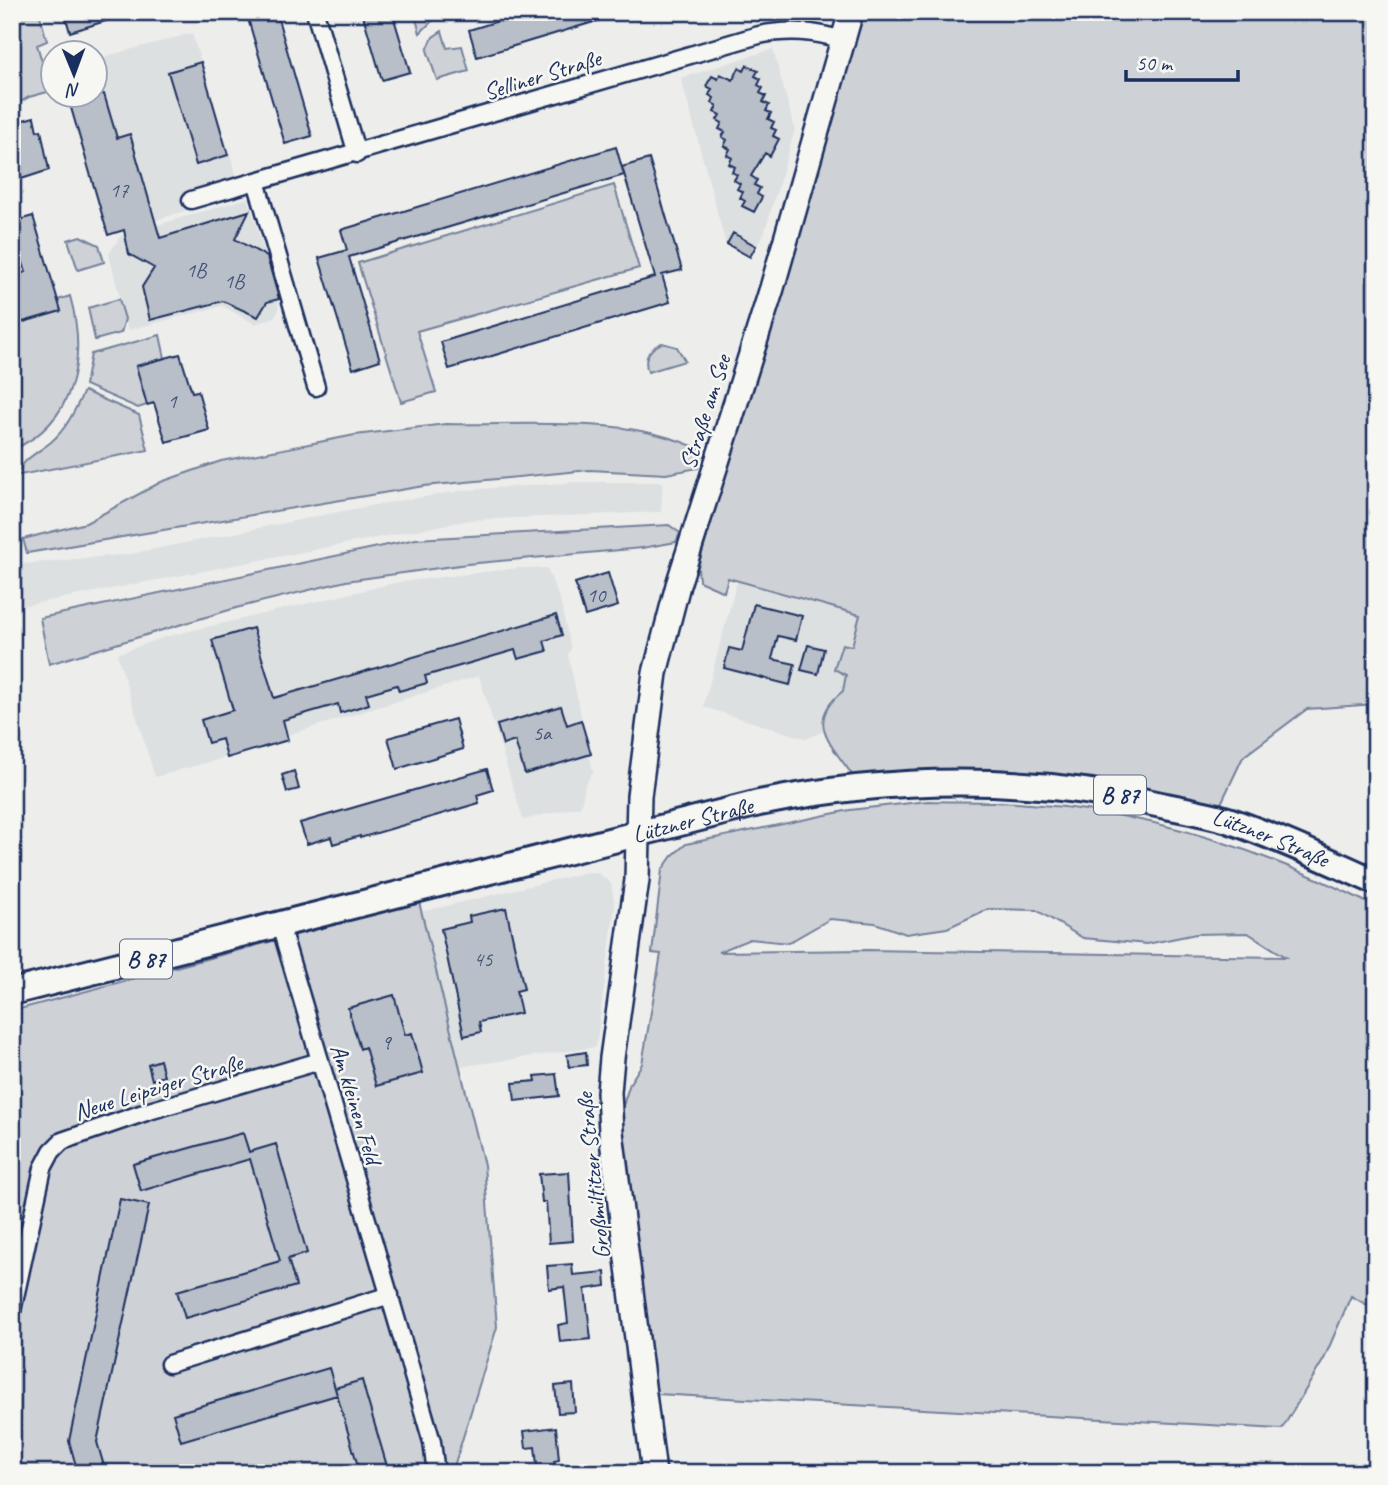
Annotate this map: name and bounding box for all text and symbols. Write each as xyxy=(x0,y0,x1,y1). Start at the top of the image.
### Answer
north arrow xyxy=(38,38,108,108)
scale bar xyxy=(1126,38,1238,82)
street label: Selliner Straße xyxy=(480,42,606,107)
text: 50 m xyxy=(1136,50,1174,76)
text: N xyxy=(65,78,80,102)
house number: 17 xyxy=(110,177,130,203)
house number: 1B xyxy=(186,257,208,283)
house number: 1B xyxy=(224,268,246,294)
street label: Straße am See xyxy=(672,349,738,473)
house number: 1 xyxy=(167,388,178,414)
house number: 10 xyxy=(587,582,607,608)
house number: 5a xyxy=(533,720,553,746)
road number: B 87 xyxy=(1094,776,1146,814)
street label: Lützner Straße xyxy=(629,790,758,849)
street label: Lützner Straße xyxy=(1209,801,1335,875)
road number: B 87 xyxy=(120,940,172,978)
house number: 45 xyxy=(474,946,494,972)
house number: 9 xyxy=(381,1029,392,1055)
street label: Am kleinen Feld xyxy=(324,1041,389,1171)
street label: Neue Leipziger Straße xyxy=(70,1046,248,1127)
street label: Großmiltitzer Straße xyxy=(569,1089,617,1261)

